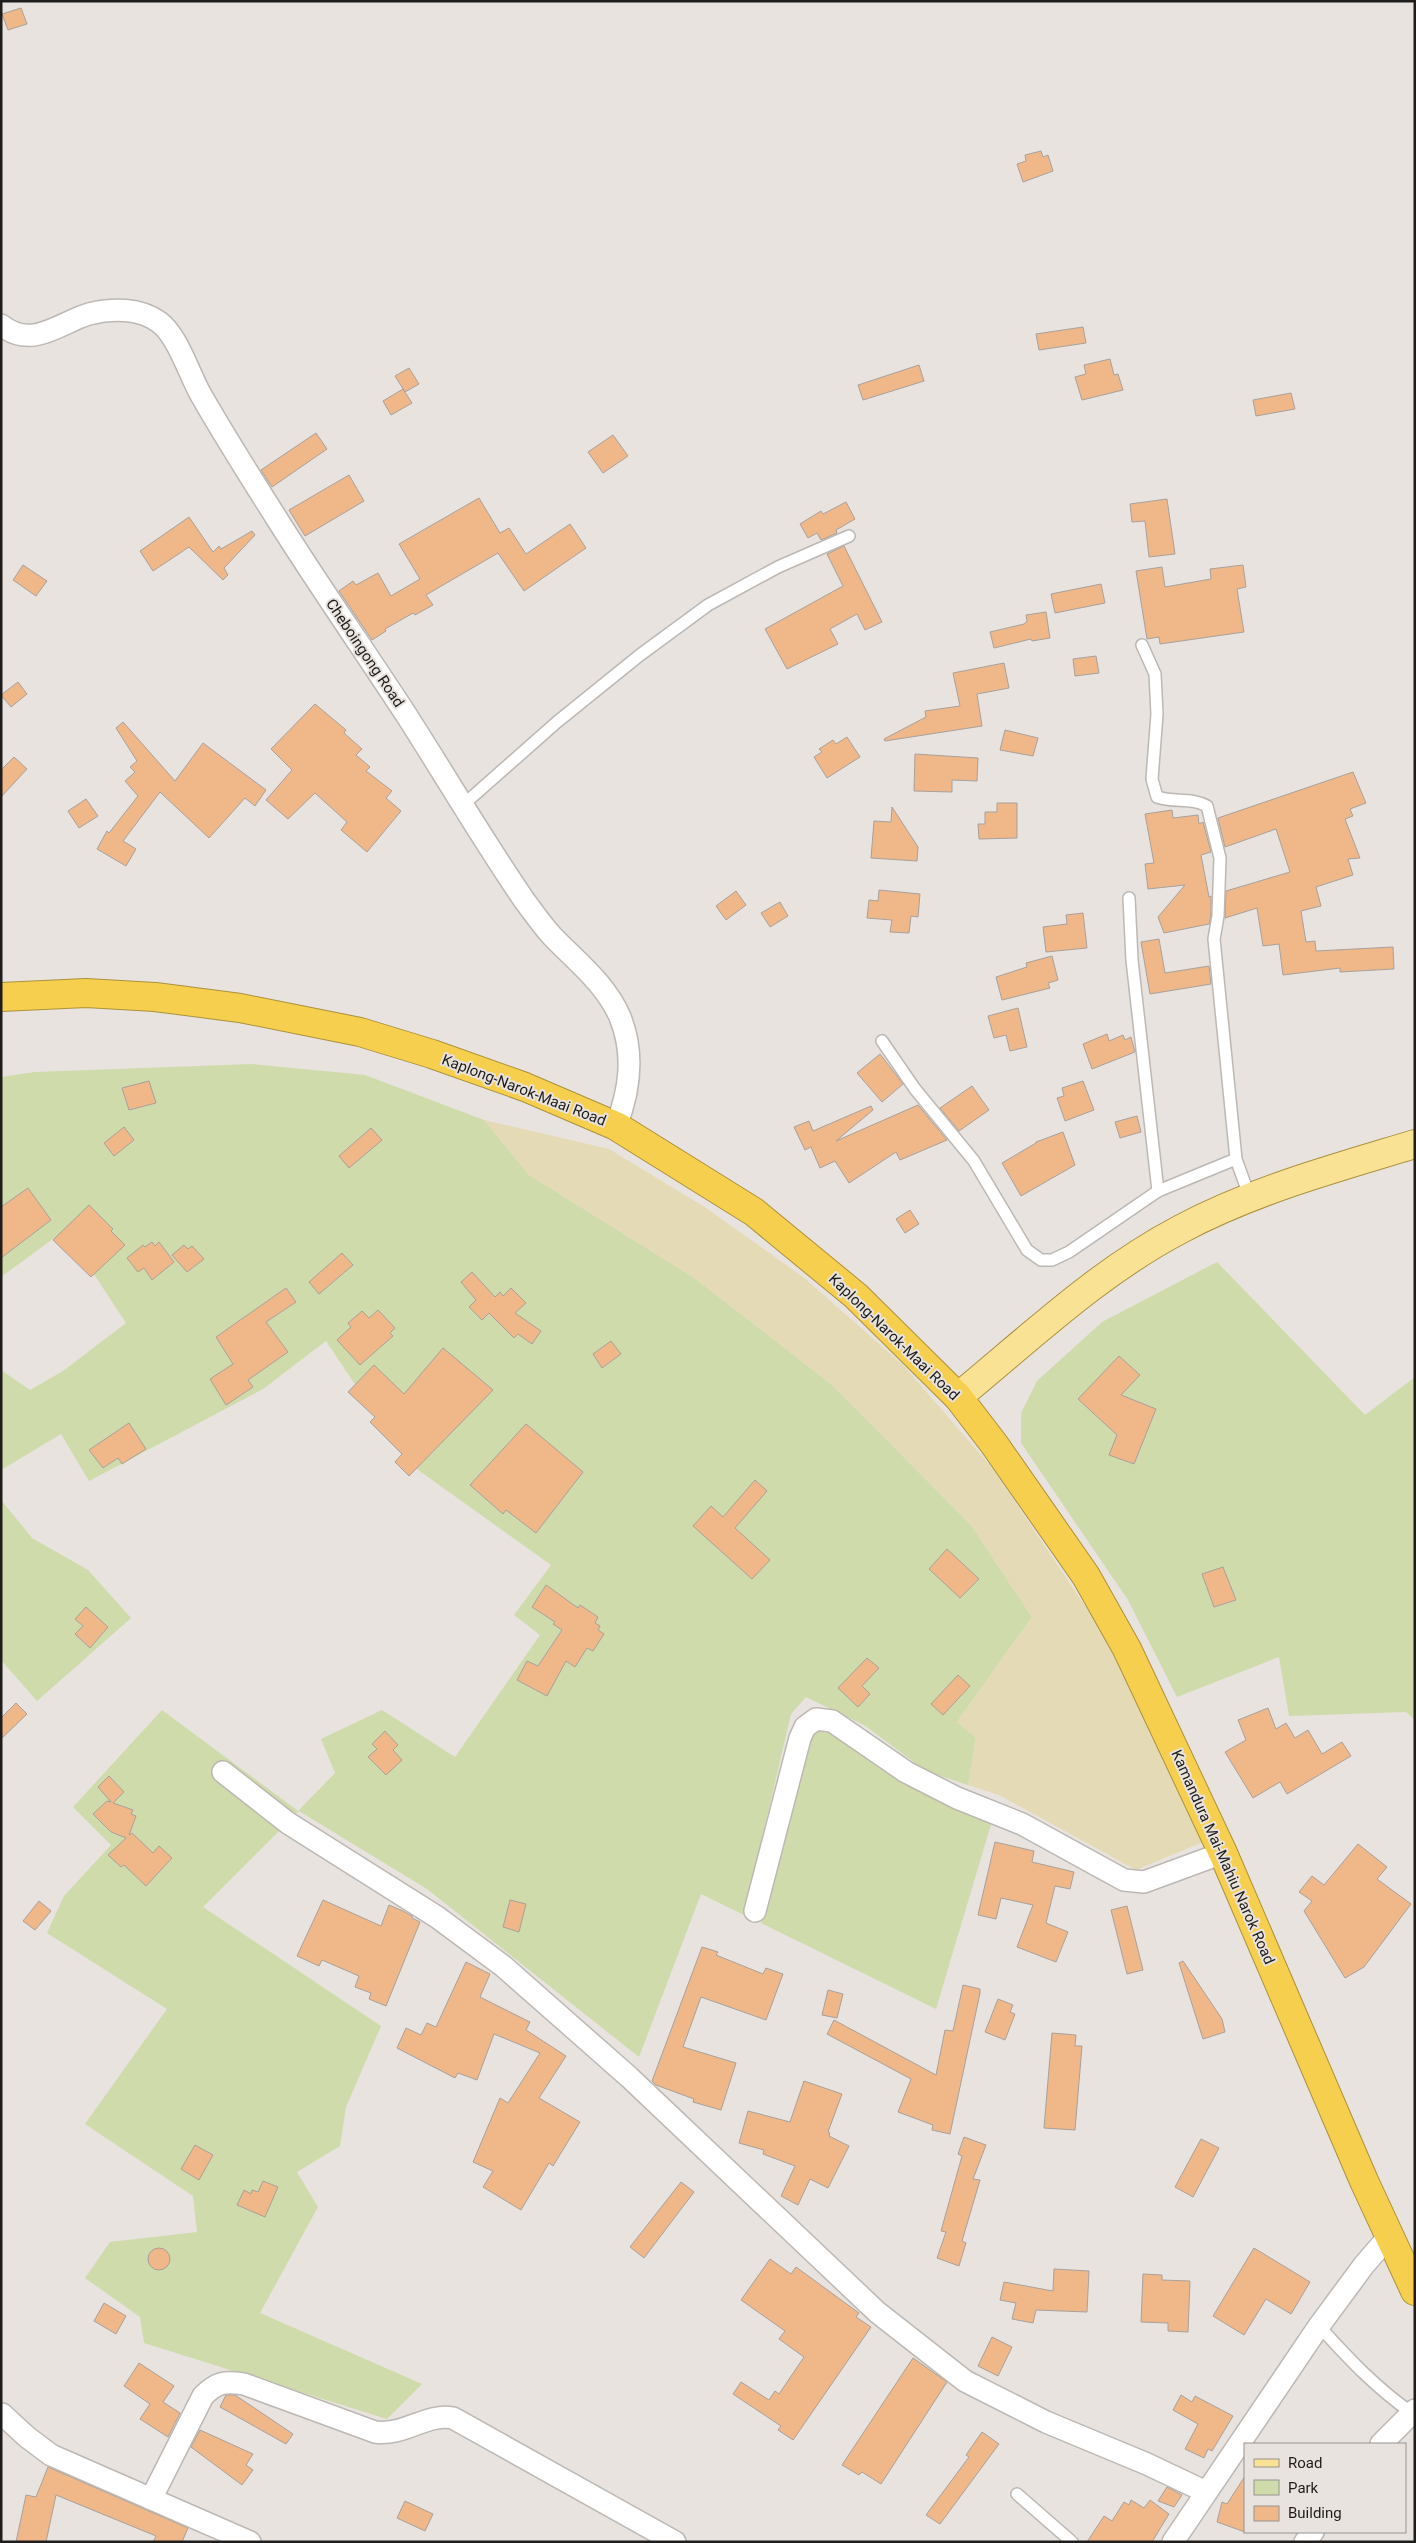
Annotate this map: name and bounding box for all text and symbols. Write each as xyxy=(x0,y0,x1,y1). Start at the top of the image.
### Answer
street label: Cheboingong Road xyxy=(322,595,408,711)
street label: Kaplong-Narok-Maai Road xyxy=(439,1050,609,1130)
street label: Kaplong-Narok-Maai Road xyxy=(825,1270,963,1404)
street label: Kamandura Mai-Mahiu Narok Road xyxy=(1167,1747,1279,1967)
legend xyxy=(1244,2443,1406,2533)
text: Road xyxy=(1288,2454,1322,2472)
text: Park xyxy=(1288,2479,1319,2497)
text: Building xyxy=(1288,2504,1342,2522)

